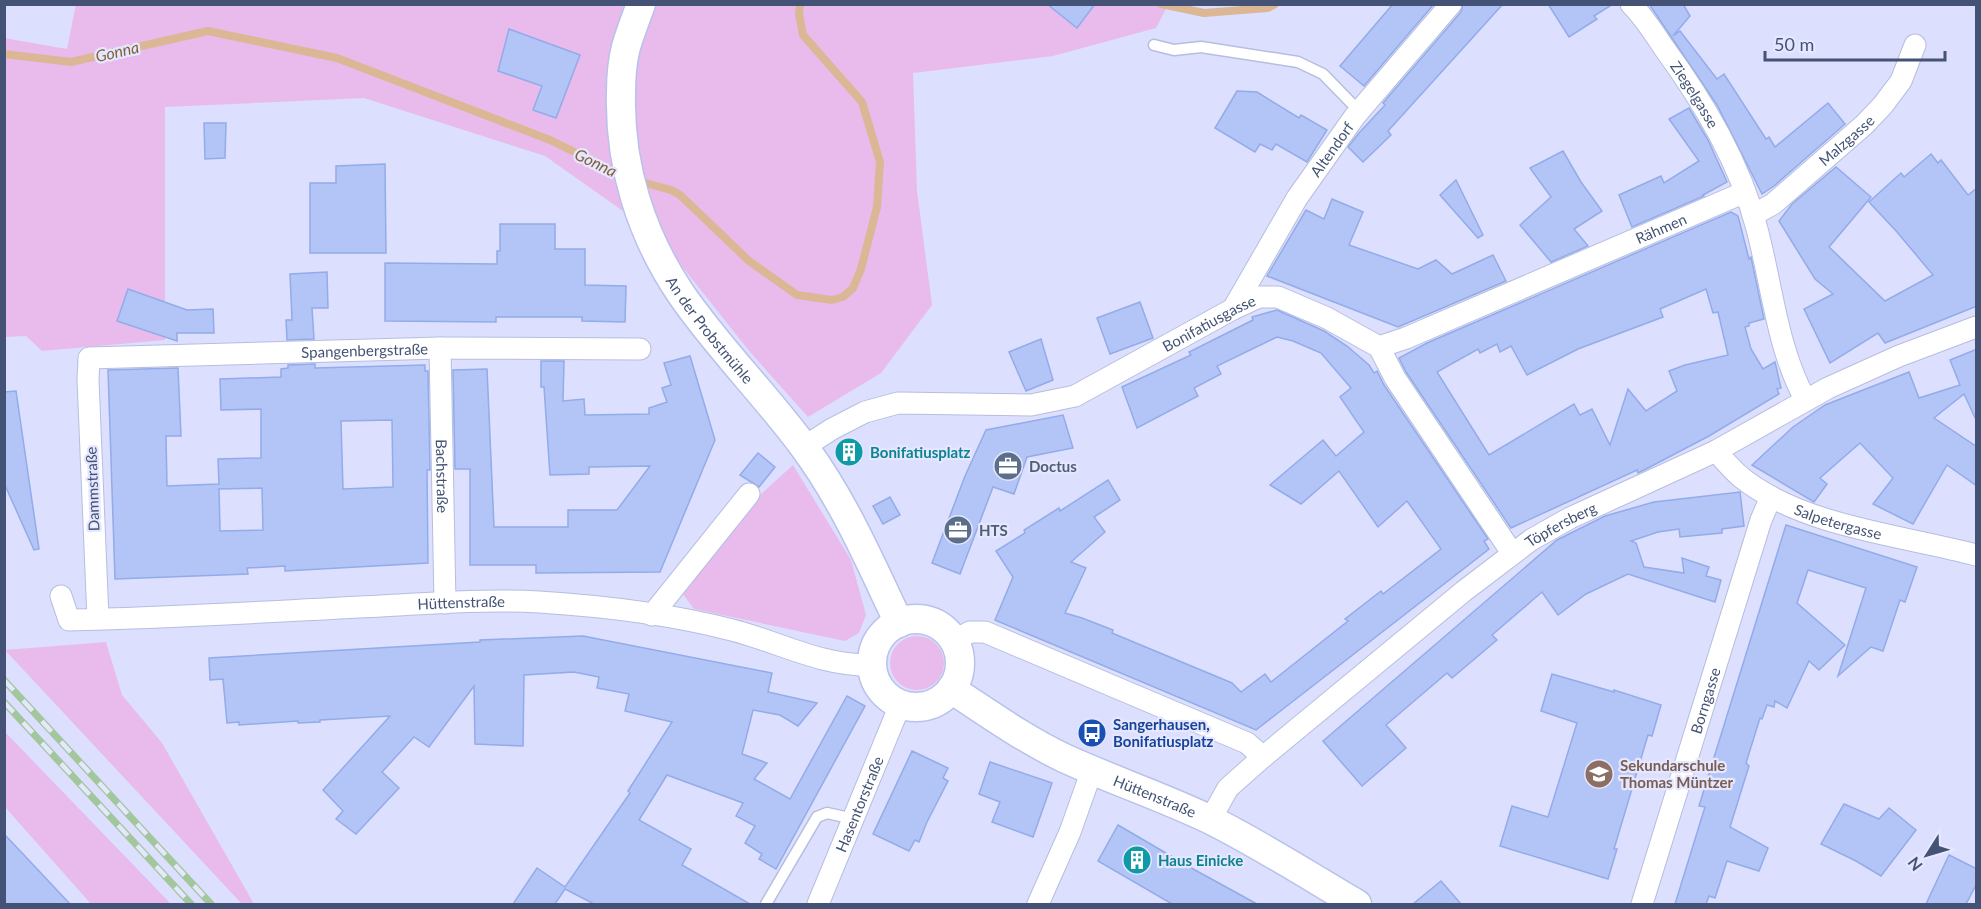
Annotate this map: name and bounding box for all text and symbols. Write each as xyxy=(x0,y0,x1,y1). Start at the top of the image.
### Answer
scale bar xyxy=(1765,24,1945,62)
text: 50 m xyxy=(1774,33,1814,55)
water label: Gonna xyxy=(93,37,141,65)
street label: Ziegelgasse xyxy=(1667,57,1723,131)
street label: Malzgasse xyxy=(1815,111,1878,169)
street label: Altendorf xyxy=(1306,118,1358,180)
water label: Gonna xyxy=(572,144,620,180)
street label: Rähmen xyxy=(1633,209,1689,247)
street label: An der Probstmühle xyxy=(663,273,757,387)
street label: Bonifatiusgasse xyxy=(1159,291,1258,355)
street label: Spangenbergstraße xyxy=(301,339,428,361)
building icon: Bonifatiusplatz xyxy=(833,436,865,468)
street label: Bachstraße xyxy=(433,439,452,513)
place label: Bonifatiusplatz xyxy=(870,443,971,461)
street label: Dammstraße xyxy=(82,446,102,532)
office icon: Doctus xyxy=(992,450,1024,482)
place label: Doctus xyxy=(1029,457,1077,475)
street label: Töpfersberg xyxy=(1521,498,1599,550)
street label: Salpetergasse xyxy=(1792,500,1884,543)
office icon: HTS xyxy=(942,514,974,546)
place label: HTS xyxy=(979,521,1008,539)
street label: Hüttenstraße xyxy=(417,592,505,613)
street label: Borngasse xyxy=(1686,665,1724,736)
place label: Sangerhausen, Bonifatiusplatz xyxy=(1113,715,1214,750)
bus stop icon: Sangerhausen, Bonifatiusplatz xyxy=(1076,717,1108,749)
street label: Hasentorstraße xyxy=(831,753,887,855)
place label: Sekundarschule Thomas Müntzer xyxy=(1620,756,1734,791)
school or university icon: Sekundarschule Thomas Müntzer xyxy=(1583,758,1615,790)
street label: Hüttenstraße xyxy=(1111,771,1199,821)
north arrow xyxy=(1897,825,1957,885)
building icon: Haus Einicke xyxy=(1121,844,1153,876)
place label: Haus Einicke xyxy=(1158,851,1243,869)
text: N xyxy=(1903,854,1926,875)

